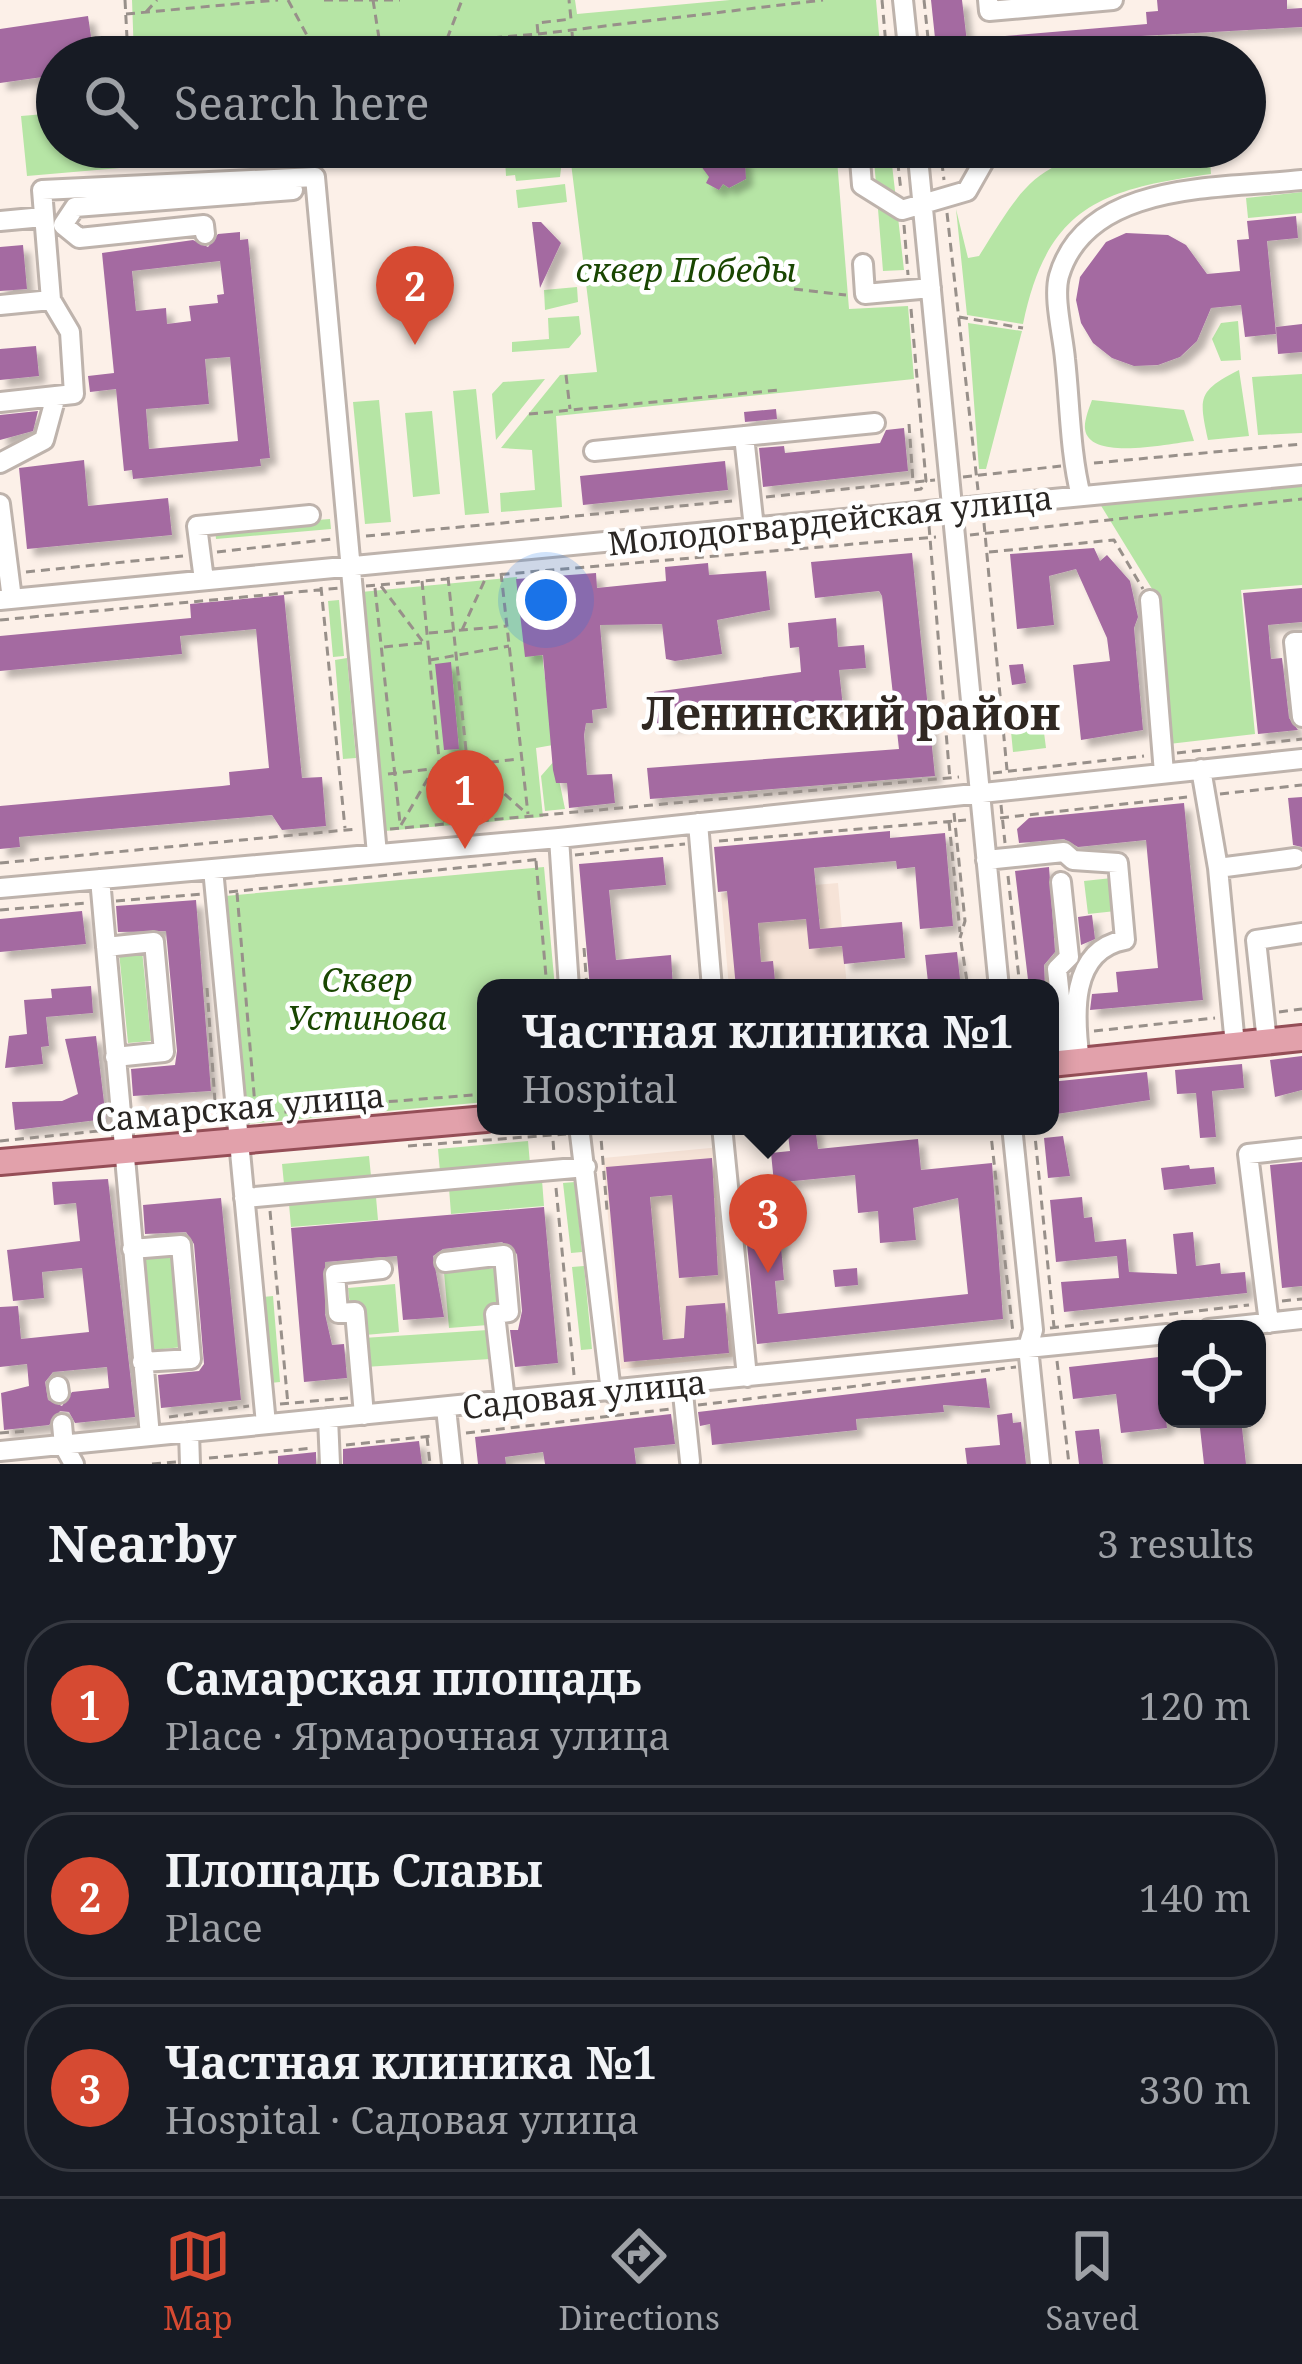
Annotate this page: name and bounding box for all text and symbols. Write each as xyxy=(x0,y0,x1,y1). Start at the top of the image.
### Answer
search box xyxy=(36,36,1266,168)
icon: search xyxy=(78,69,144,135)
text: Search here xyxy=(174,72,429,133)
pin: 2 xyxy=(376,246,454,345)
park label: сквер Победы xyxy=(576,247,796,292)
street label: Молодогвардейская улица xyxy=(605,474,1055,566)
your location xyxy=(516,570,576,630)
district label: Ленинский район xyxy=(642,682,1060,743)
pin: 1 xyxy=(426,750,504,849)
park label: Сквер Устинова xyxy=(287,957,447,1040)
popup xyxy=(477,979,1059,1135)
text: Частная клиника №1 xyxy=(522,1000,1014,1061)
text: Hospital xyxy=(522,1061,677,1114)
street label: Самарская улица xyxy=(94,1072,386,1142)
pin: 3 xyxy=(729,1174,807,1273)
map controls xyxy=(1158,1320,1266,1428)
button: locate xyxy=(1158,1320,1266,1428)
street label: Садовая улица xyxy=(460,1359,708,1429)
text: Nearby xyxy=(48,1507,236,1577)
text: 3 results xyxy=(1097,1516,1254,1569)
text: Самарская площадь xyxy=(165,1647,641,1708)
text: 1 xyxy=(79,1678,101,1731)
text: 120 m xyxy=(1139,1678,1251,1731)
text: Place · Ярмарочная улица xyxy=(165,1708,671,1761)
text: Площадь Славы xyxy=(165,1839,543,1900)
text: 2 xyxy=(79,1870,101,1923)
text: 140 m xyxy=(1139,1870,1251,1923)
text: Place xyxy=(165,1900,263,1953)
text: Частная клиника №1 xyxy=(165,2031,657,2092)
text: 3 xyxy=(79,2062,101,2115)
text: 330 m xyxy=(1139,2062,1251,2115)
text: Hospital · Садовая улица xyxy=(165,2092,640,2145)
tab: Map xyxy=(163,2223,233,2340)
tab: Directions xyxy=(558,2223,720,2340)
tab: Saved xyxy=(1046,2223,1139,2340)

